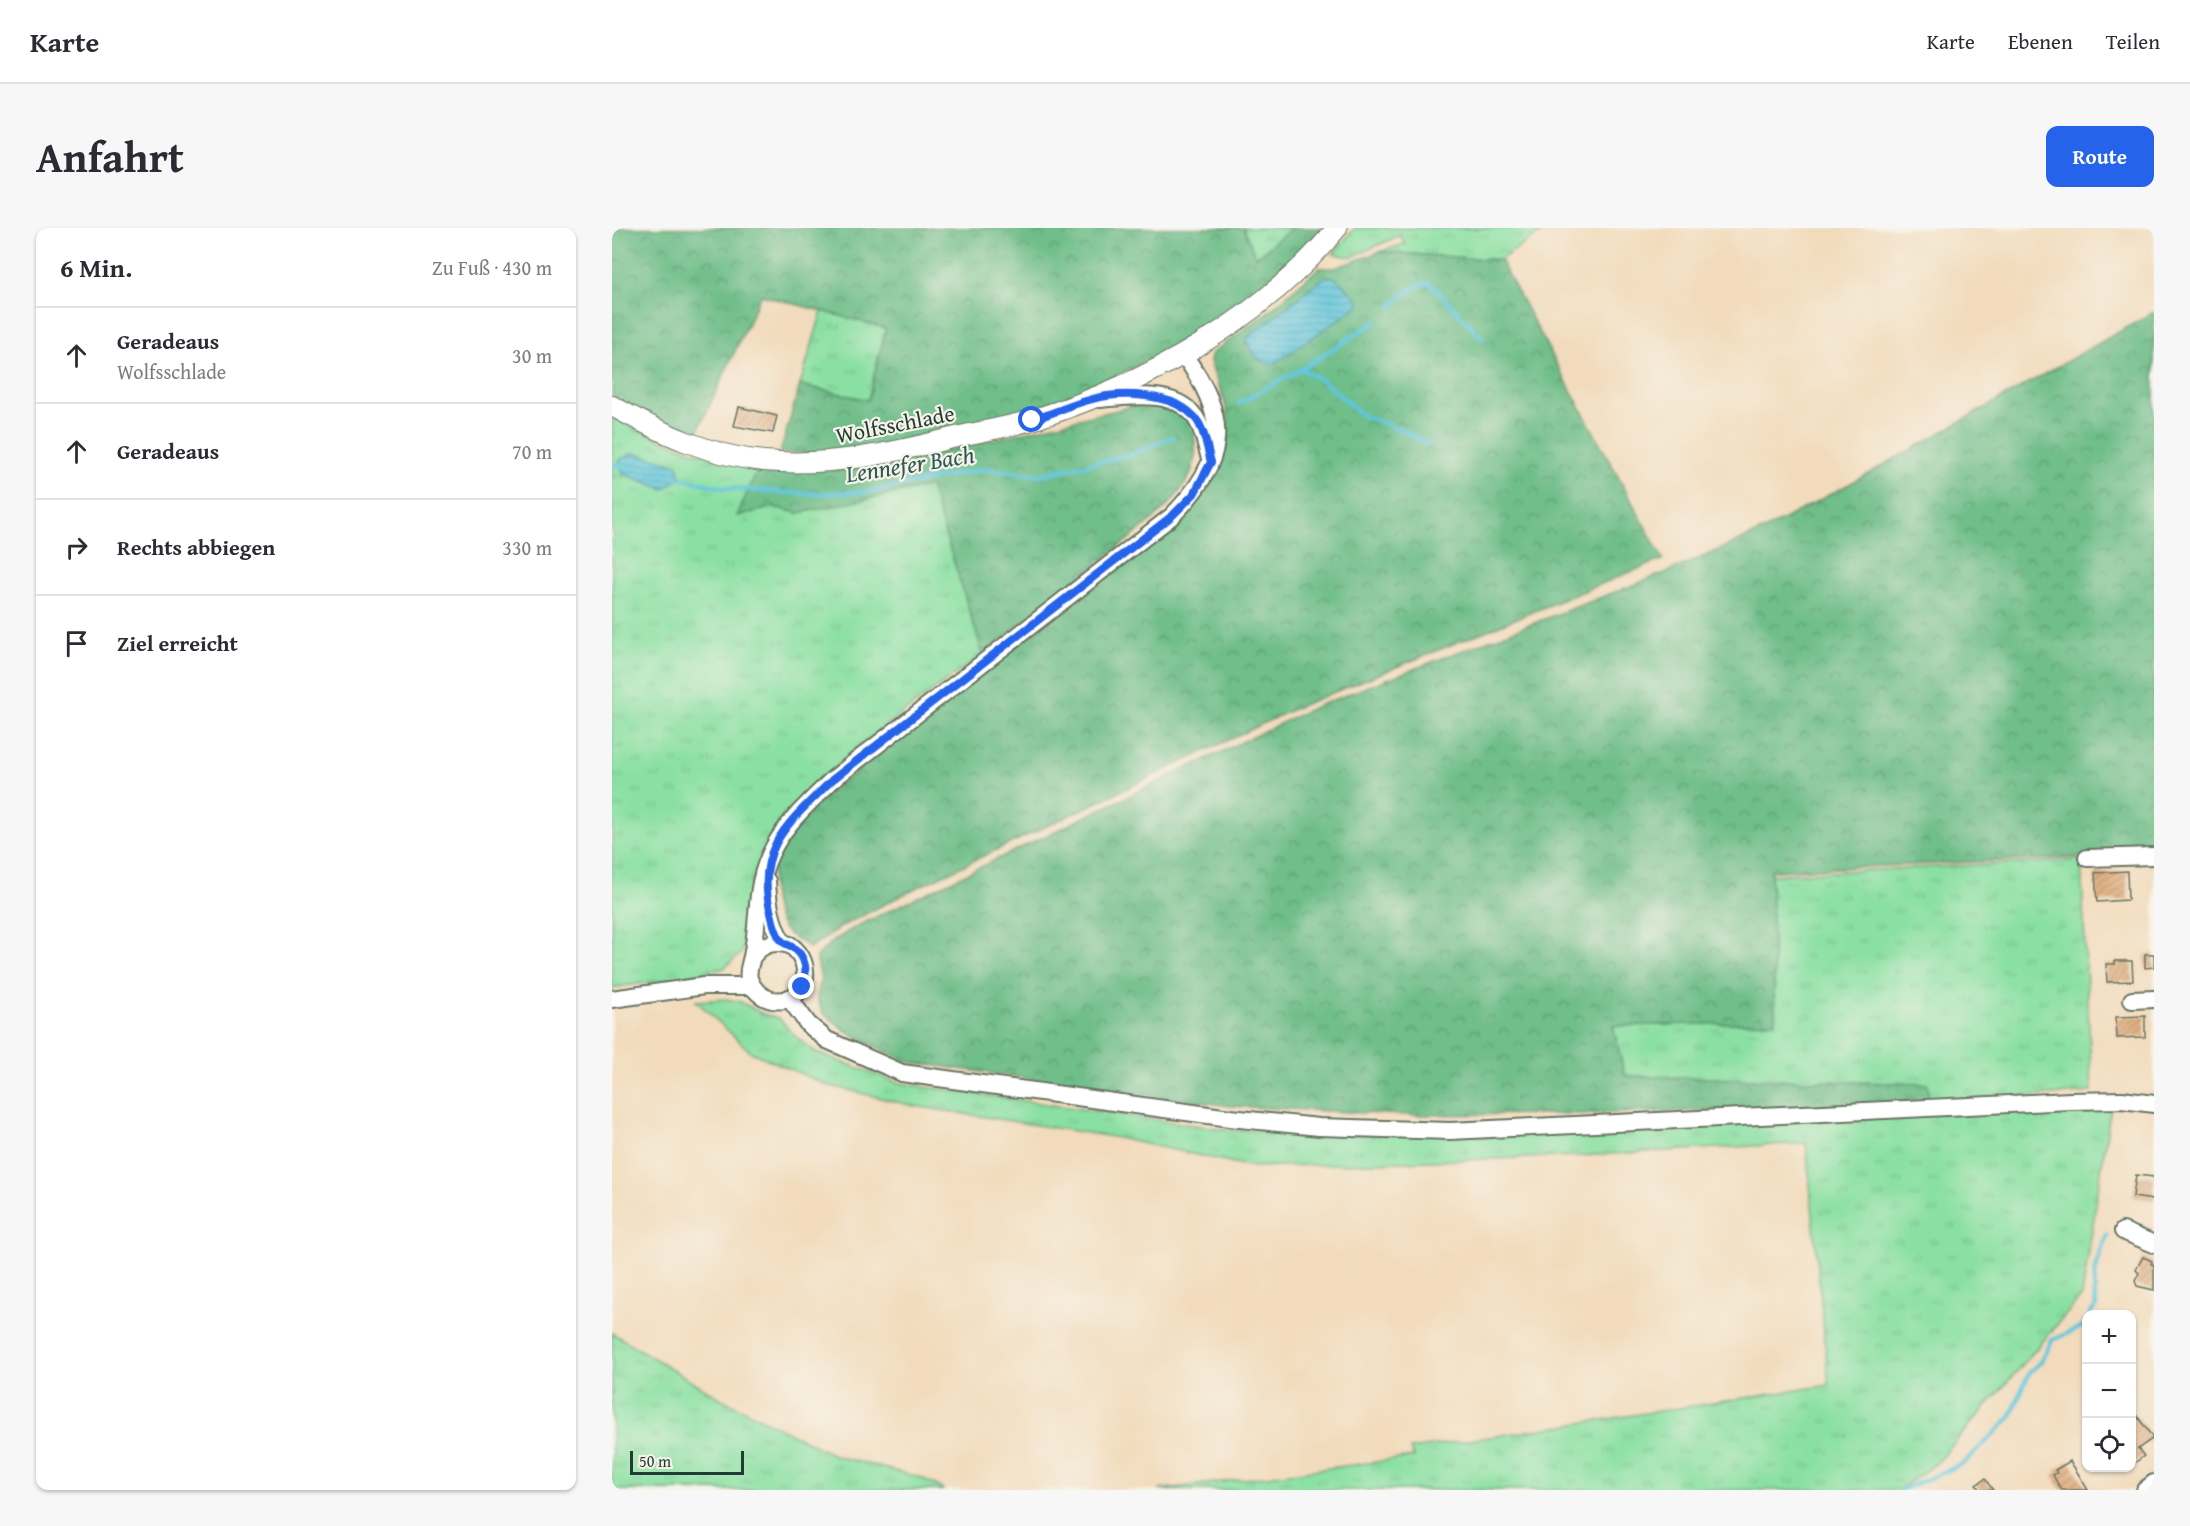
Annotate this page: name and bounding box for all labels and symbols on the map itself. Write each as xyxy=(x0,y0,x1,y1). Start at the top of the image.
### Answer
street label: Wolfsschlade xyxy=(833,397,957,451)
route start xyxy=(1018,406,1044,432)
water label: Lennefer Bach xyxy=(842,437,977,492)
route end xyxy=(788,973,814,999)
scale bar xyxy=(630,1448,744,1476)

